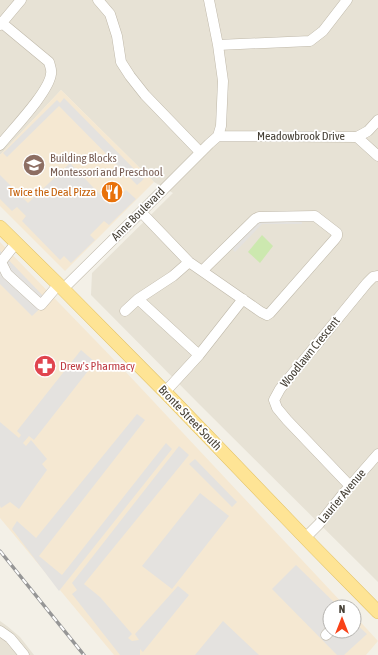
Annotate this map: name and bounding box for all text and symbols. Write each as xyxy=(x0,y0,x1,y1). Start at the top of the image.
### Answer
street label: Meadowbrook Drive xyxy=(257,129,345,143)
place label: Building Blocks Montessori and Preschool xyxy=(50,151,164,179)
school or university icon: Building Blocks Montessori and Preschool xyxy=(21,152,47,178)
restaurant icon: Twice the Deal Pizza xyxy=(99,179,125,205)
street label: Anne Boulevard xyxy=(108,184,168,244)
place label: Twice the Deal Pizza xyxy=(8,185,96,199)
street label: Woodlawn Crescent xyxy=(277,314,343,390)
pharmacy icon: Drew's Pharmacy xyxy=(32,353,58,379)
place label: Drew's Pharmacy xyxy=(60,359,135,373)
street label: Bronte Street South xyxy=(155,383,225,453)
street label: Laurier Avenue xyxy=(315,466,369,526)
north arrow xyxy=(322,599,362,639)
text: N xyxy=(339,603,345,615)

